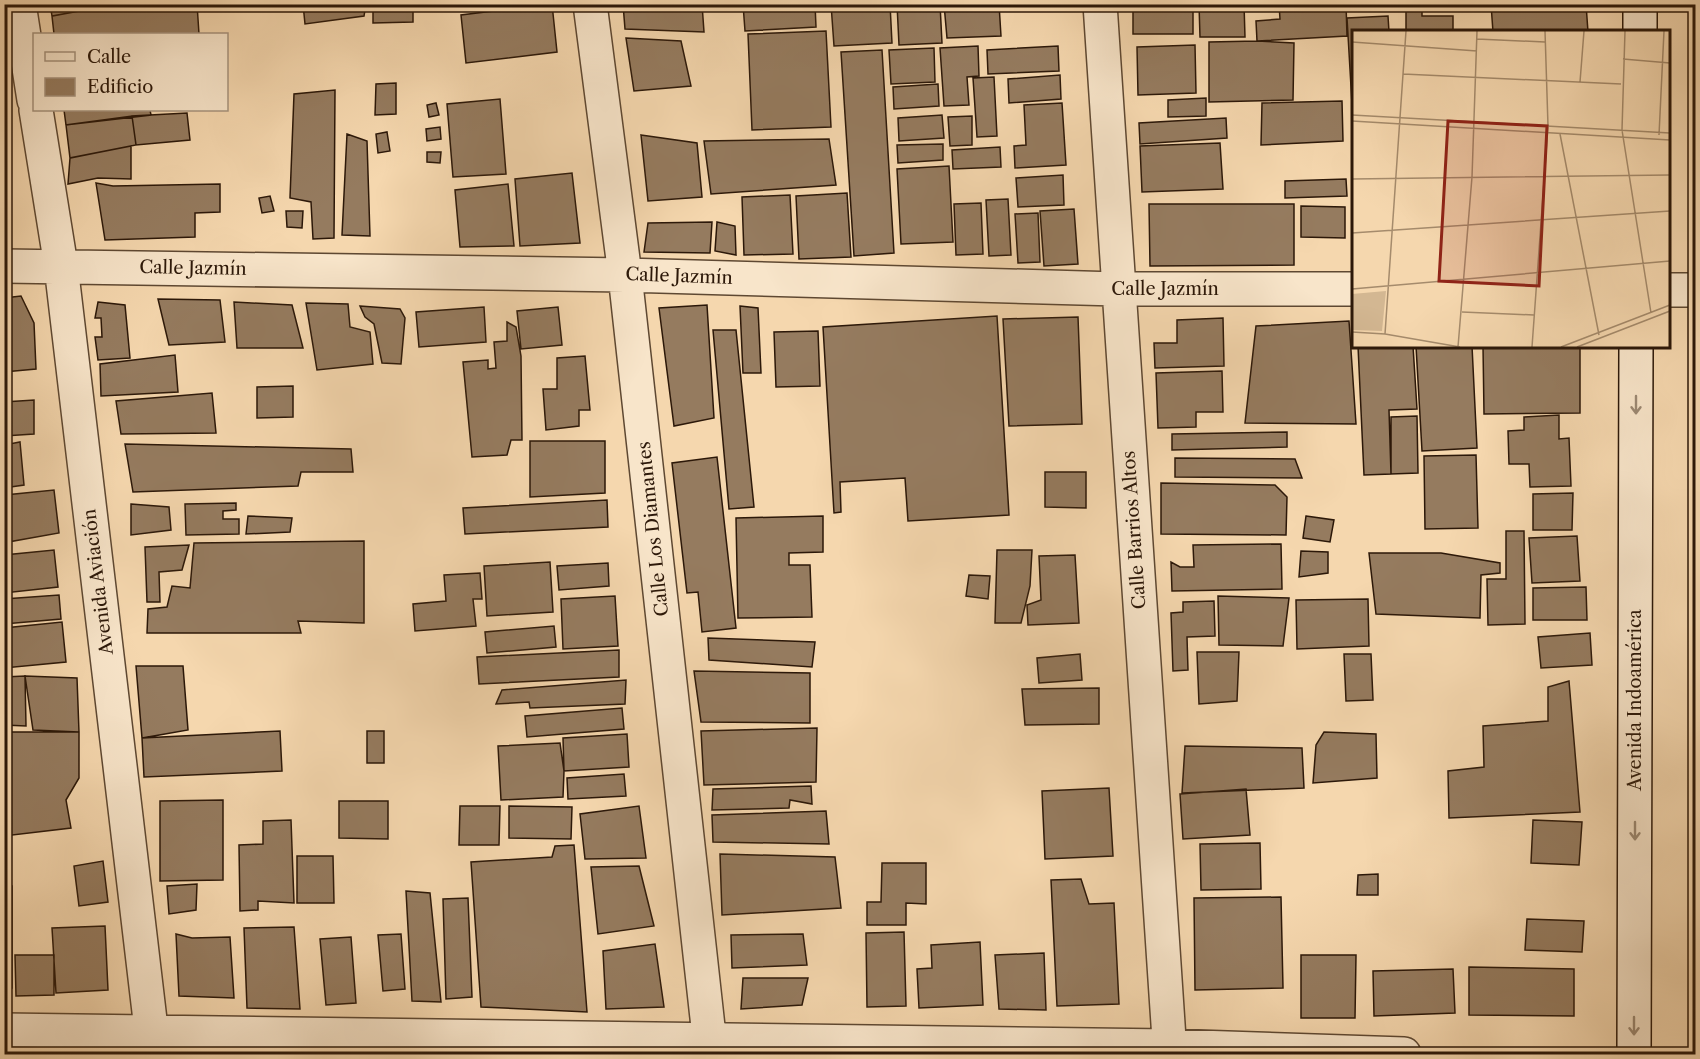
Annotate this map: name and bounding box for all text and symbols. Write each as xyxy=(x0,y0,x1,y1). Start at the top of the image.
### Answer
inset map xyxy=(1352,30,1670,348)
legend xyxy=(33,33,228,111)
text: Calle xyxy=(87,46,131,68)
text: Edificio xyxy=(87,76,153,98)
street label: Calle Jazmín xyxy=(139,256,247,280)
street label: Calle Jazmín xyxy=(625,263,733,289)
street label: Calle Jazmín xyxy=(1111,278,1219,300)
one-way arrow xyxy=(1630,394,1642,414)
street label: Calle Los Diamantes xyxy=(633,440,673,618)
street label: Calle Barrios Altos xyxy=(1117,450,1151,610)
street label: Avenida Aviación xyxy=(78,508,118,657)
street label: Avenida Indoamérica xyxy=(1624,609,1646,792)
one-way arrow xyxy=(1629,820,1641,840)
one-way arrow xyxy=(1628,1015,1640,1035)

